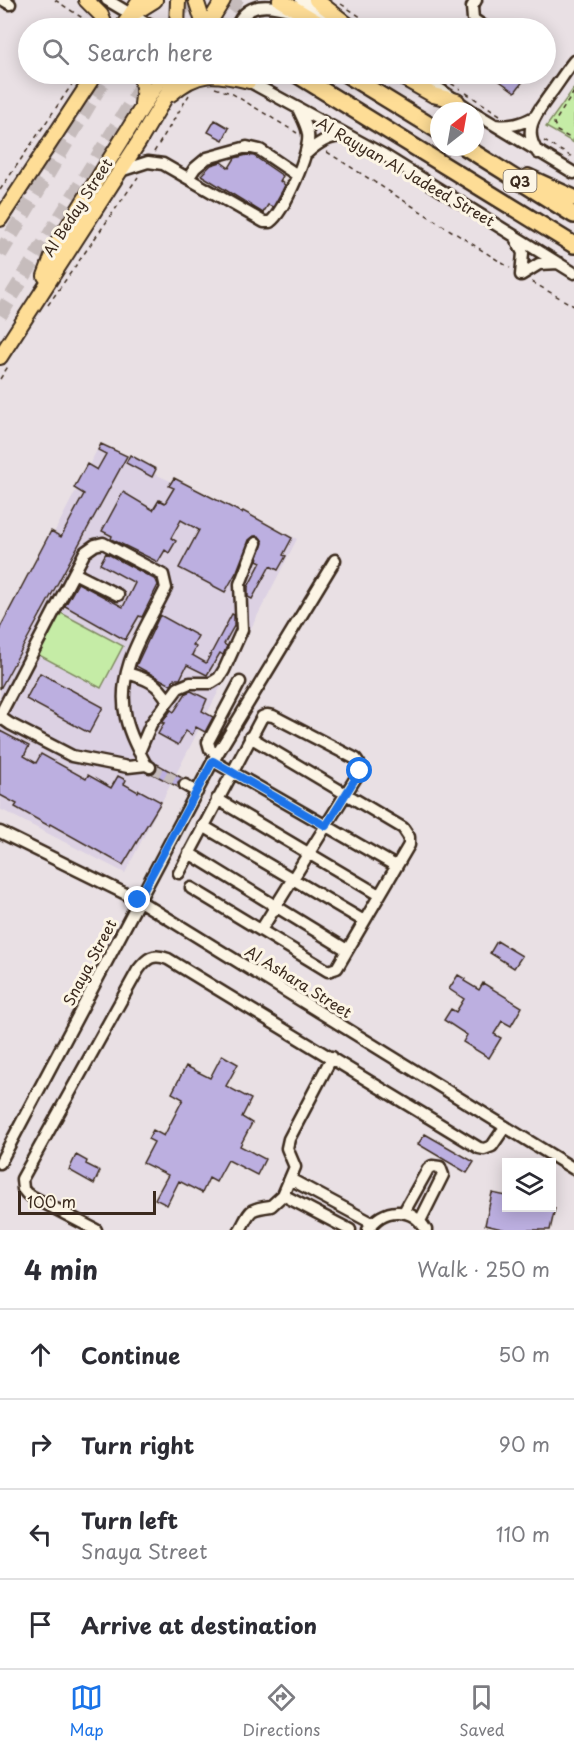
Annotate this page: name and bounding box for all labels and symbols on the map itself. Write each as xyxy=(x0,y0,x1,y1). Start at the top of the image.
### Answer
north arrow xyxy=(430,102,484,156)
street label: Al Rayyan Al Jadeed Street xyxy=(313,110,499,232)
street label: Al Beday Street xyxy=(37,153,117,261)
road number: Q3 xyxy=(504,170,536,192)
route start xyxy=(346,757,372,783)
route end xyxy=(124,886,150,912)
street label: Snaya Street xyxy=(57,915,121,1009)
street label: Al Ashara Street xyxy=(241,939,357,1023)
scale bar xyxy=(18,1188,156,1216)

